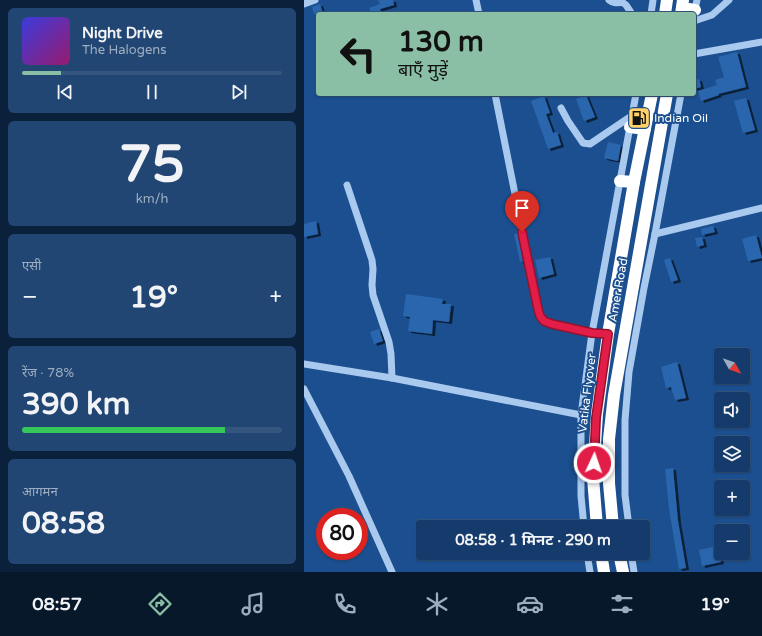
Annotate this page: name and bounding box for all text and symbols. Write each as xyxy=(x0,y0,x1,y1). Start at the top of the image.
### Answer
text: Night Drive xyxy=(82,24,163,42)
text: 130 m xyxy=(398,25,484,59)
icon: left xyxy=(332,28,384,80)
text: The Halogens xyxy=(82,42,166,58)
text: बाएँ मुड़ें xyxy=(398,59,448,81)
icon: previous xyxy=(54,81,76,103)
icon: pause xyxy=(141,81,163,103)
icon: next xyxy=(228,81,250,103)
fuel station icon: Indian Oil xyxy=(626,105,652,131)
place label: Indian Oil xyxy=(654,111,708,125)
text: 75 xyxy=(119,133,185,196)
text: km/h xyxy=(136,191,168,207)
pin xyxy=(505,191,539,232)
icon: arrive xyxy=(511,197,533,219)
street label: Amer Road xyxy=(606,257,630,323)
text: एसी xyxy=(22,258,41,274)
text: 19° xyxy=(129,279,178,316)
text: − xyxy=(22,284,38,310)
text: + xyxy=(270,284,282,310)
north arrow xyxy=(714,348,750,384)
map controls xyxy=(714,348,750,560)
street label: Vatika Flyover xyxy=(575,352,599,433)
text: रेंज · 78% xyxy=(22,365,74,381)
text: 390 km xyxy=(22,386,130,423)
button: sound xyxy=(714,392,750,428)
button: layers xyxy=(714,436,750,472)
position arrow xyxy=(573,442,615,484)
button: + xyxy=(714,480,750,516)
text: आगमन xyxy=(22,484,58,500)
text: 08:58 xyxy=(22,505,105,542)
speed limit sign: 80 xyxy=(316,508,368,560)
button: − xyxy=(714,524,750,560)
text: 08:58 · 1 मिनट · 290 m xyxy=(455,531,611,549)
icon: directions xyxy=(146,590,174,618)
icon: music xyxy=(239,590,267,618)
icon: phone xyxy=(331,590,359,618)
icon: climate xyxy=(423,590,451,618)
icon: car xyxy=(516,590,544,618)
icon: filters xyxy=(608,590,636,618)
text: 08:57 xyxy=(32,593,82,615)
text: 19° xyxy=(700,593,730,615)

